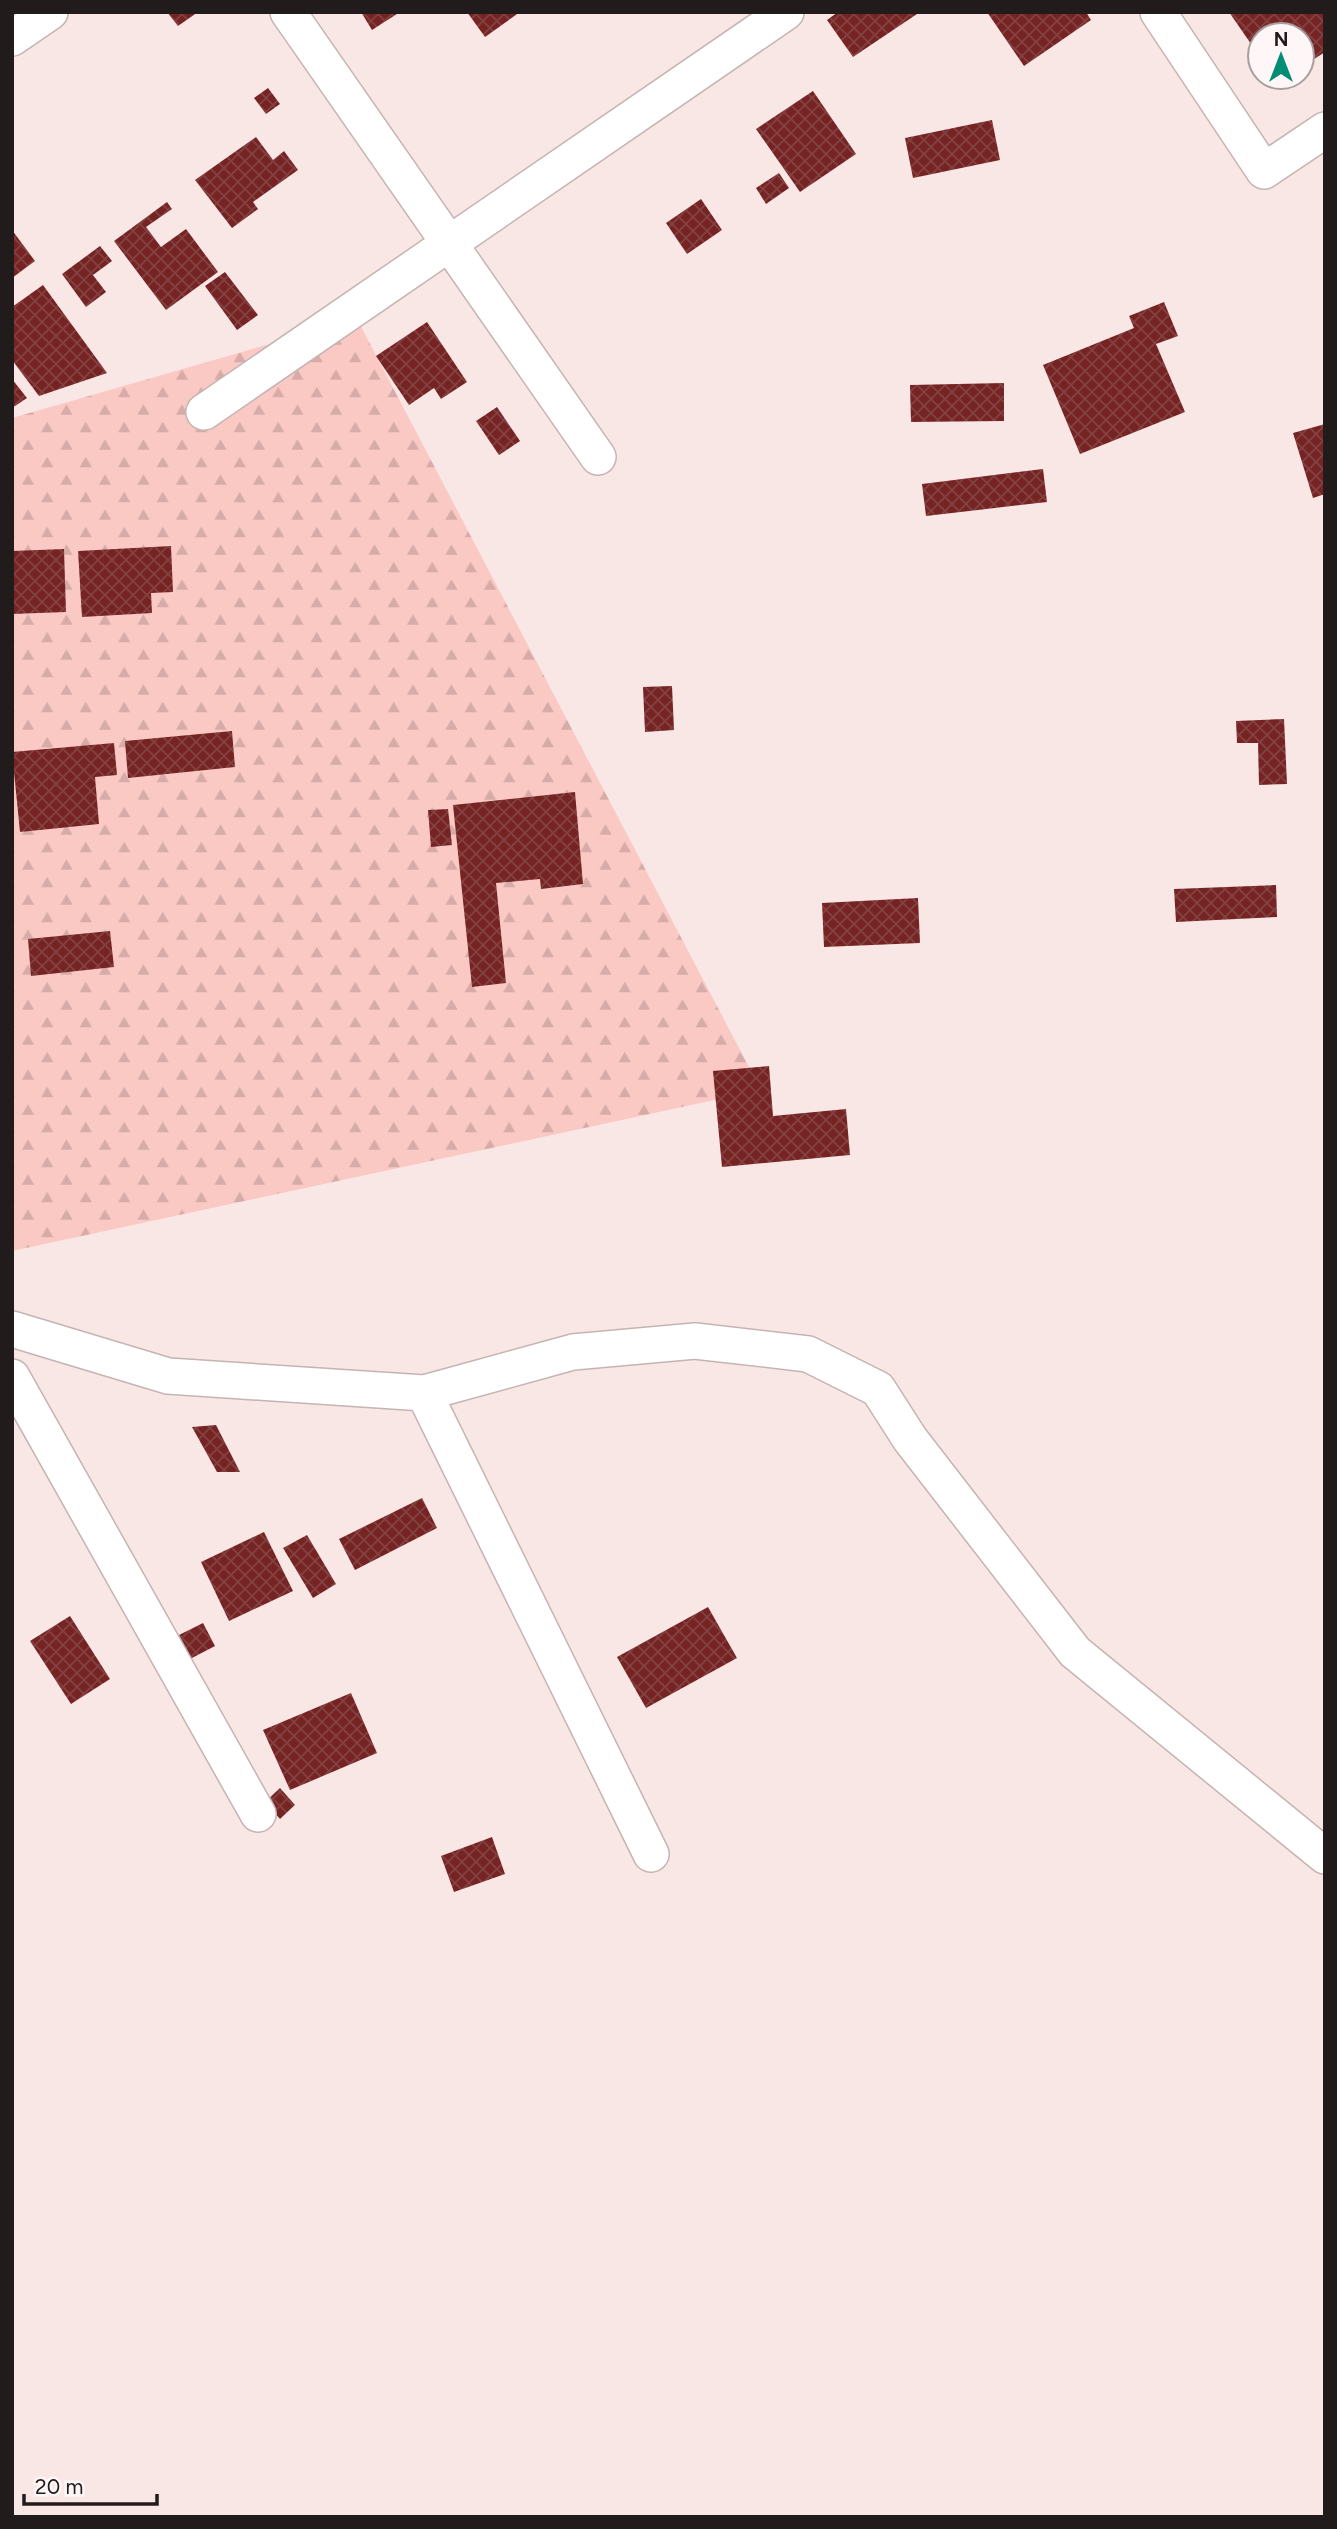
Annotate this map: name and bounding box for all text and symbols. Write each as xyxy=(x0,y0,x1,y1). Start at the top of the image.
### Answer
north arrow xyxy=(1246,21,1316,91)
text: N xyxy=(1274,28,1288,51)
scale bar xyxy=(24,2462,158,2506)
text: 20 m xyxy=(35,2474,83,2499)

